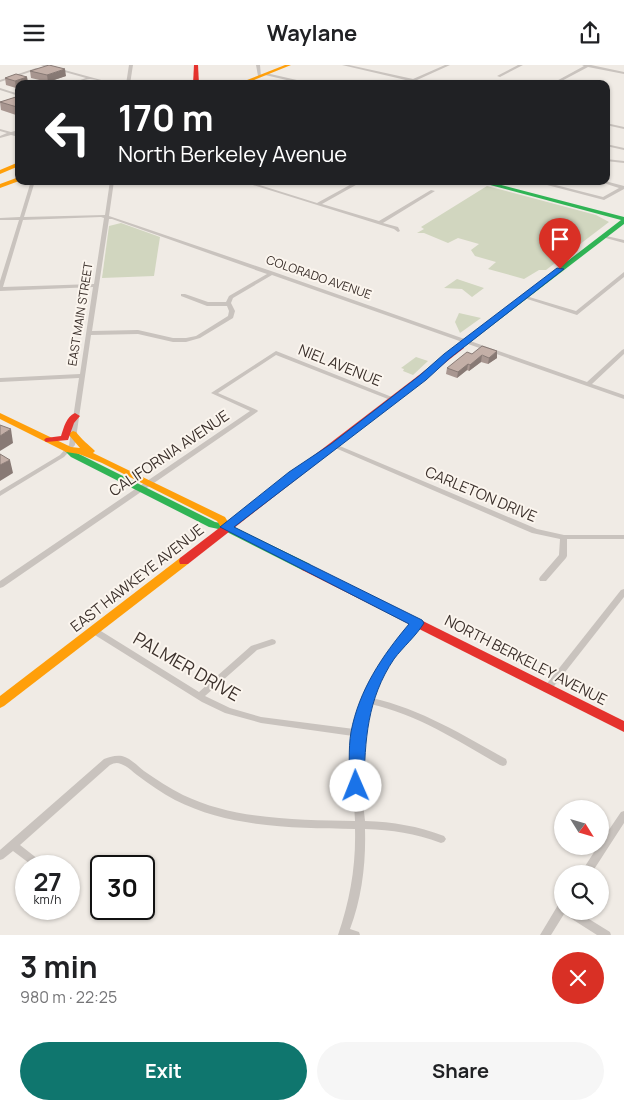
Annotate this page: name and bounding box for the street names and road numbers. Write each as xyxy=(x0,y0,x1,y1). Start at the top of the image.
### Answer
street label: COLORADO AVENUE xyxy=(264,251,374,303)
street label: EAST MAIN STREET xyxy=(63,260,97,367)
street label: NIEL AVENUE xyxy=(295,339,385,391)
street label: CALIFORNIA AVENUE xyxy=(105,405,233,501)
street label: CARLETON DRIVE xyxy=(422,461,540,527)
street label: EAST HAWKEYE AVENUE xyxy=(66,519,208,637)
street label: NORTH BERKELEY AVENUE xyxy=(441,610,611,710)
street label: PALMER DRIVE xyxy=(129,626,245,706)

